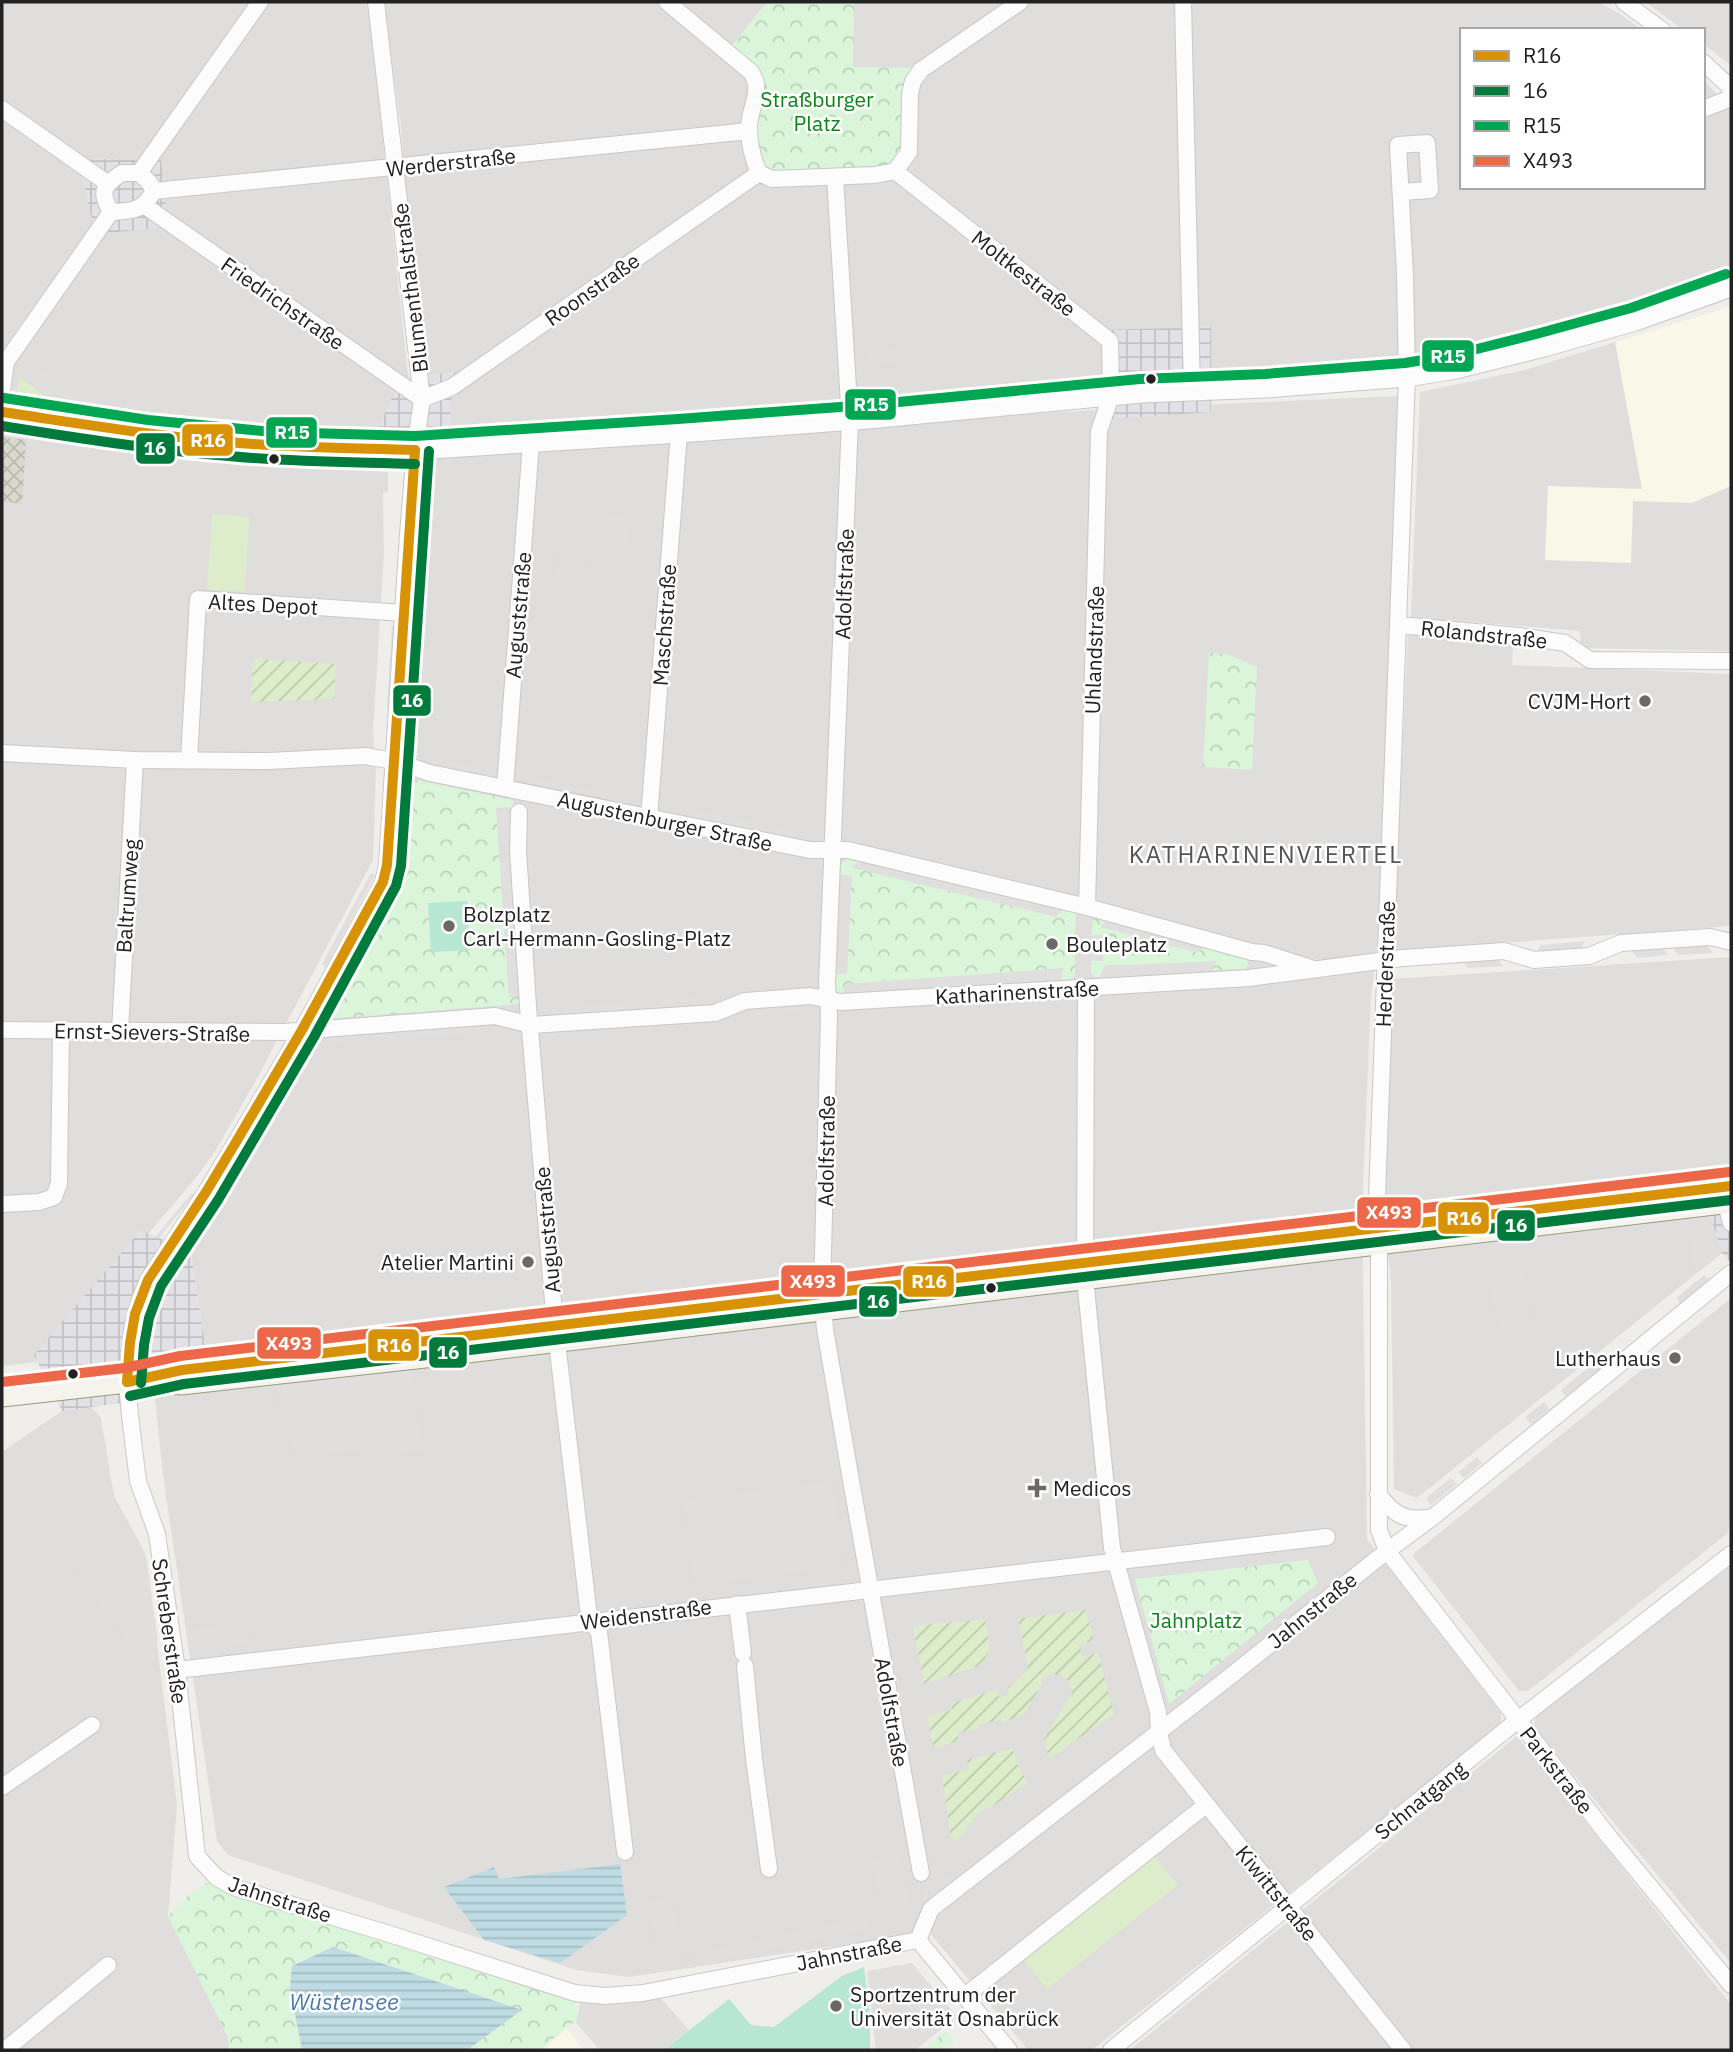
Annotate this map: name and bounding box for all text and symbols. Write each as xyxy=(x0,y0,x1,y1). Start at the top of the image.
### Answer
legend xyxy=(1460,28,1705,189)
text: R16 xyxy=(1523,41,1562,69)
text: 16 xyxy=(1523,76,1548,104)
park label: Straßburger Platz xyxy=(760,85,874,137)
text: R15 xyxy=(1523,111,1562,139)
street label: Werderstraße xyxy=(385,141,517,183)
text: X493 xyxy=(1523,146,1574,174)
street label: Blumenthalstraße xyxy=(386,202,434,374)
street label: Moltkestraße xyxy=(966,223,1082,323)
street label: Roonstraße xyxy=(539,246,645,332)
street label: Friedrichstraße xyxy=(216,250,350,356)
line badge: R15 xyxy=(1421,339,1475,373)
text: R15 xyxy=(1430,344,1466,368)
unlabelled marker xyxy=(1144,372,1158,386)
line badge: R15 xyxy=(844,388,897,421)
text: R15 xyxy=(853,392,889,416)
line badge: R15 xyxy=(265,416,318,449)
text: R15 xyxy=(274,420,310,444)
line badge: R16 xyxy=(181,423,234,457)
text: R16 xyxy=(190,428,226,452)
line badge: 16 xyxy=(135,432,176,465)
text: 16 xyxy=(144,436,166,460)
unlabelled marker xyxy=(267,452,281,466)
street label: Adolfstraße xyxy=(828,528,860,640)
street label: Auguststraße xyxy=(499,551,537,679)
street label: Maschstraße xyxy=(646,563,682,687)
street label: Uhlandstraße xyxy=(1078,585,1110,715)
street label: Altes Depot xyxy=(207,587,319,621)
street label: Rolandstraße xyxy=(1419,613,1549,655)
line badge: 16 xyxy=(392,684,432,717)
place label: CVJM-Hort xyxy=(1528,687,1631,715)
text: 16 xyxy=(401,688,423,712)
marker: CVJM-Hort xyxy=(1637,693,1653,709)
street label: Augustenburger Straße xyxy=(555,785,775,857)
street label: Baltrumweg xyxy=(109,838,145,954)
district label: KATHARINENVIERTEL xyxy=(1129,838,1403,870)
place label: Bolzplatz Carl-Hermann-Gosling-Platz xyxy=(463,900,731,952)
street label: Herderstraße xyxy=(1369,900,1401,1028)
marker: Bolzplatz Carl-Hermann-Gosling-Platz xyxy=(441,918,457,934)
place label: Bouleplatz xyxy=(1066,930,1167,958)
marker: Bouleplatz xyxy=(1044,936,1060,952)
street label: Katharinenstraße xyxy=(934,974,1100,1010)
street label: Ernst-Sievers-Straße xyxy=(54,1016,250,1048)
street label: Adolfstraße xyxy=(811,1095,841,1207)
street label: Auguststraße xyxy=(528,1166,566,1294)
line badge: X493 xyxy=(1356,1196,1422,1229)
text: X493 xyxy=(1366,1200,1413,1224)
line badge: R16 xyxy=(1437,1201,1490,1235)
text: R16 xyxy=(1446,1206,1482,1230)
line badge: 16 xyxy=(1496,1209,1536,1242)
text: 16 xyxy=(1505,1213,1527,1237)
place label: Atelier Martini xyxy=(381,1248,514,1276)
marker: Atelier Martini xyxy=(520,1254,536,1270)
line badge: X493 xyxy=(780,1264,846,1298)
line badge: R16 xyxy=(902,1265,955,1298)
text: X493 xyxy=(790,1269,837,1293)
text: R16 xyxy=(911,1269,947,1293)
unlabelled marker xyxy=(984,1281,998,1295)
line badge: 16 xyxy=(858,1285,898,1318)
text: 16 xyxy=(867,1289,889,1313)
line badge: X493 xyxy=(256,1326,322,1360)
line badge: R16 xyxy=(367,1328,420,1362)
text: X493 xyxy=(266,1331,313,1355)
text: R16 xyxy=(376,1333,412,1357)
line badge: 16 xyxy=(428,1336,468,1369)
text: 16 xyxy=(437,1340,459,1364)
place label: Lutherhaus xyxy=(1555,1344,1661,1372)
marker: Lutherhaus xyxy=(1667,1350,1683,1366)
unlabelled marker xyxy=(66,1367,80,1381)
place label: Medicos xyxy=(1053,1474,1131,1502)
marker: Medicos xyxy=(1027,1478,1047,1498)
street label: Schreberstraße xyxy=(146,1557,194,1705)
street label: Jahnstraße xyxy=(1262,1565,1362,1655)
street label: Weidenstraße xyxy=(579,1592,713,1636)
park label: Jahnplatz xyxy=(1150,1606,1242,1634)
street label: Adolfstraße xyxy=(869,1655,915,1769)
street label: Parkstraße xyxy=(1514,1721,1600,1819)
street label: Schnatgang xyxy=(1368,1754,1472,1846)
street label: Kiwittstraße xyxy=(1230,1839,1324,1947)
street label: Jahnstraße xyxy=(225,1869,335,1929)
street label: Jahnstraße xyxy=(794,1929,904,1977)
place label: Sportzentrum der Universität Osnabrück xyxy=(850,1980,1059,2032)
water label: Wüstensee xyxy=(289,1986,399,2016)
marker: Sportzentrum der Universität Osnabrück xyxy=(828,1998,844,2014)

